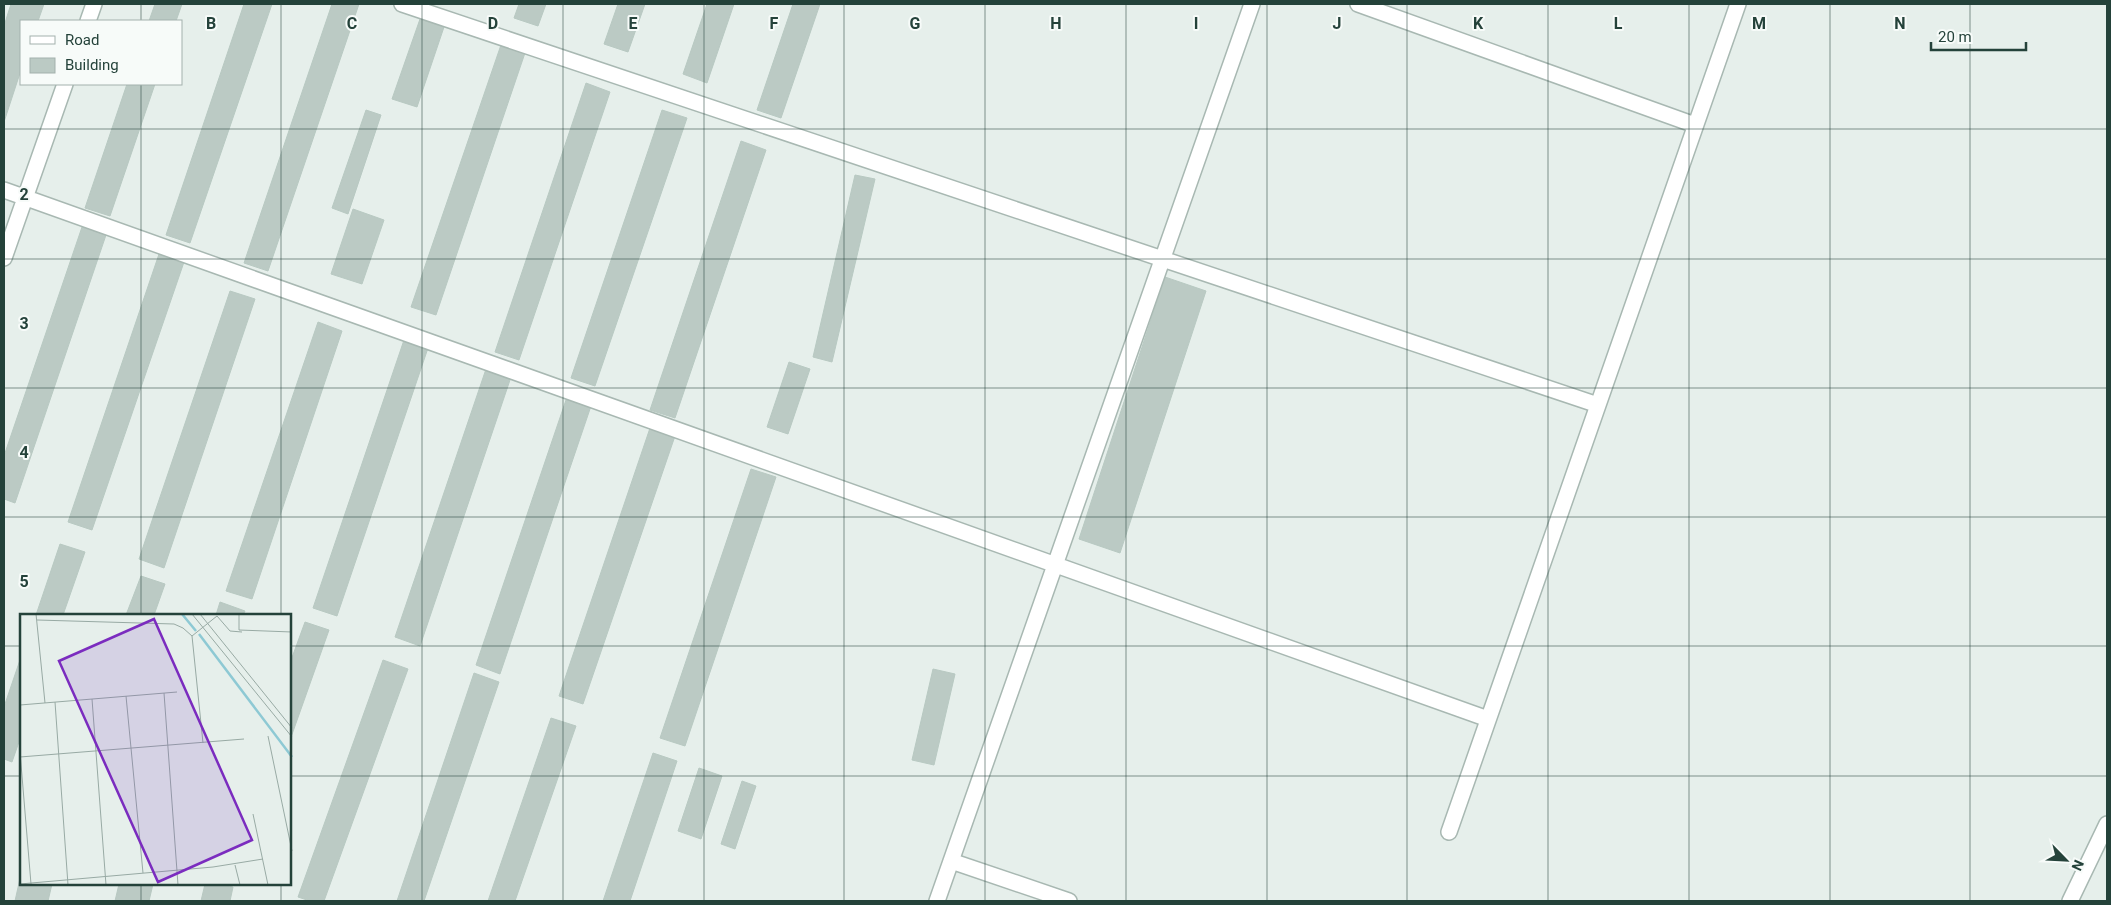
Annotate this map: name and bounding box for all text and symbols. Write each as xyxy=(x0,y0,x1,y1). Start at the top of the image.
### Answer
text: B xyxy=(206,14,216,33)
text: C xyxy=(347,14,357,33)
text: D xyxy=(488,14,498,33)
text: E xyxy=(629,14,638,33)
text: F xyxy=(770,14,779,33)
text: G xyxy=(910,14,921,33)
text: H xyxy=(1050,14,1062,33)
text: I xyxy=(1194,14,1198,33)
text: J xyxy=(1333,14,1341,33)
text: K xyxy=(1473,14,1484,33)
text: L xyxy=(1614,14,1623,33)
text: M xyxy=(1752,14,1766,33)
text: N xyxy=(1894,14,1906,33)
legend xyxy=(20,20,182,85)
scale bar xyxy=(1931,20,2026,52)
text: 20 m xyxy=(1938,28,1972,46)
text: Road xyxy=(65,31,99,49)
text: Building xyxy=(65,56,119,74)
text: 2 xyxy=(19,185,29,204)
text: 3 xyxy=(19,314,29,333)
text: 4 xyxy=(19,443,29,462)
text: 5 xyxy=(19,572,29,591)
inset map xyxy=(20,614,291,885)
north arrow xyxy=(2041,835,2091,885)
text: N xyxy=(2069,858,2087,873)

